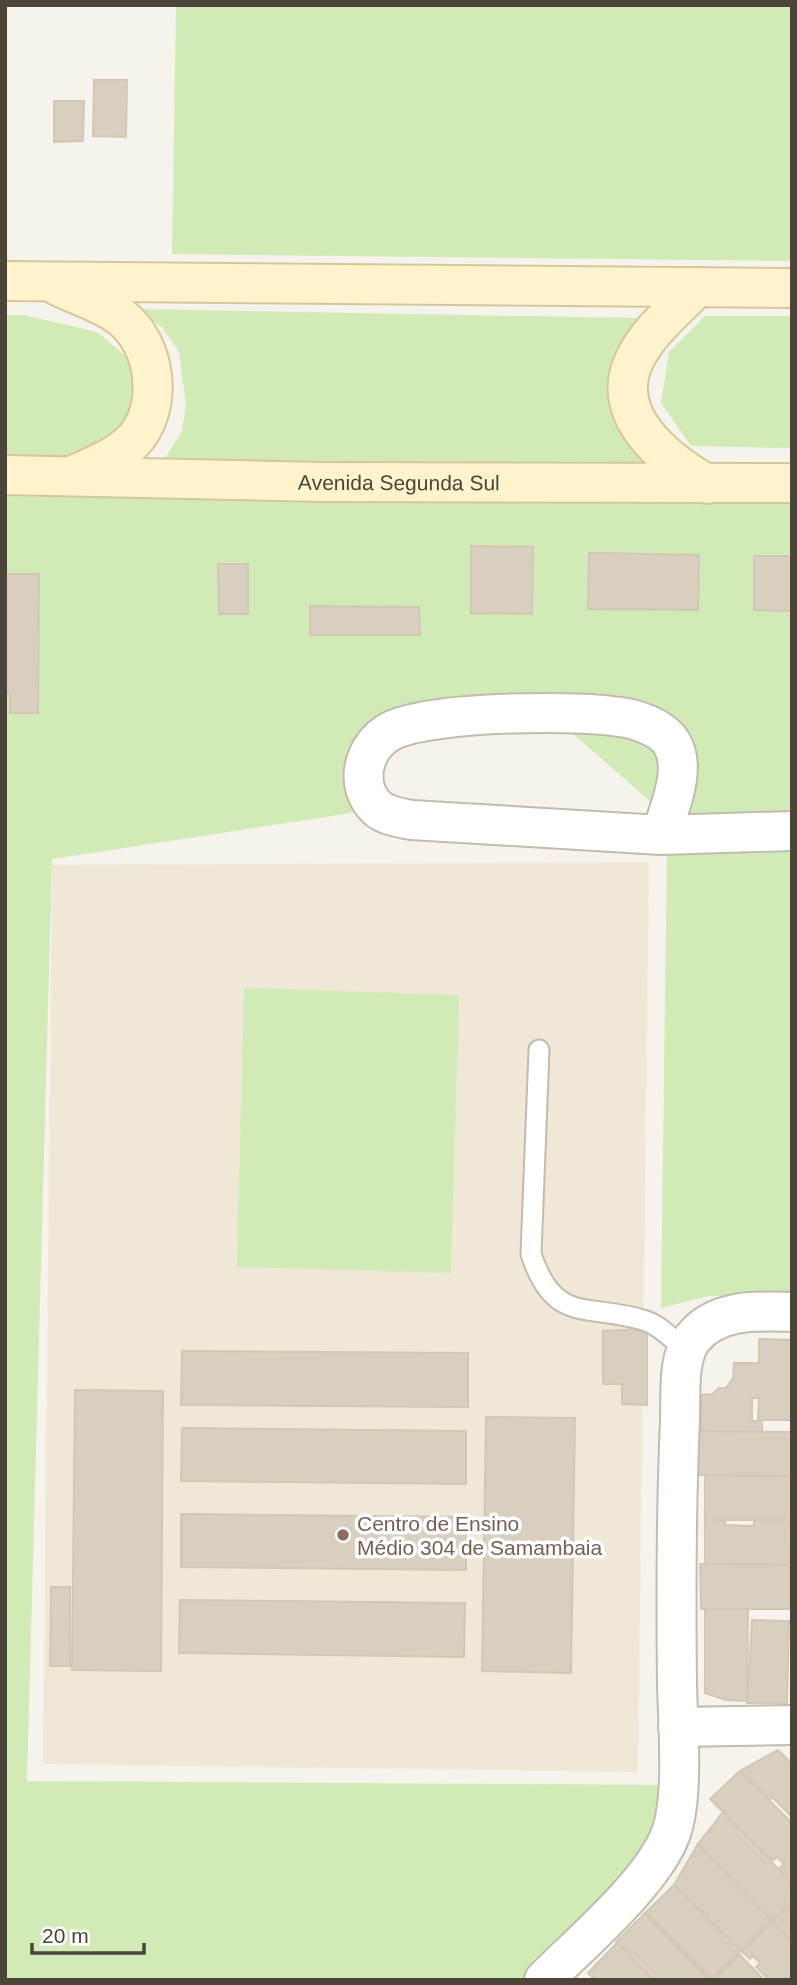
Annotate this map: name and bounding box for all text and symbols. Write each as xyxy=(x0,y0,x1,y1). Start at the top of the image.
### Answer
street label: Avenida Segunda Sul xyxy=(298,470,500,494)
place label: Centro de Ensino Médio 304 de Samambaia xyxy=(357,1512,602,1559)
marker: Centro de Ensino Médio 304 de Samambaia xyxy=(335,1527,351,1543)
scale bar xyxy=(32,1912,144,1956)
text: 20 m xyxy=(42,1924,89,1947)

